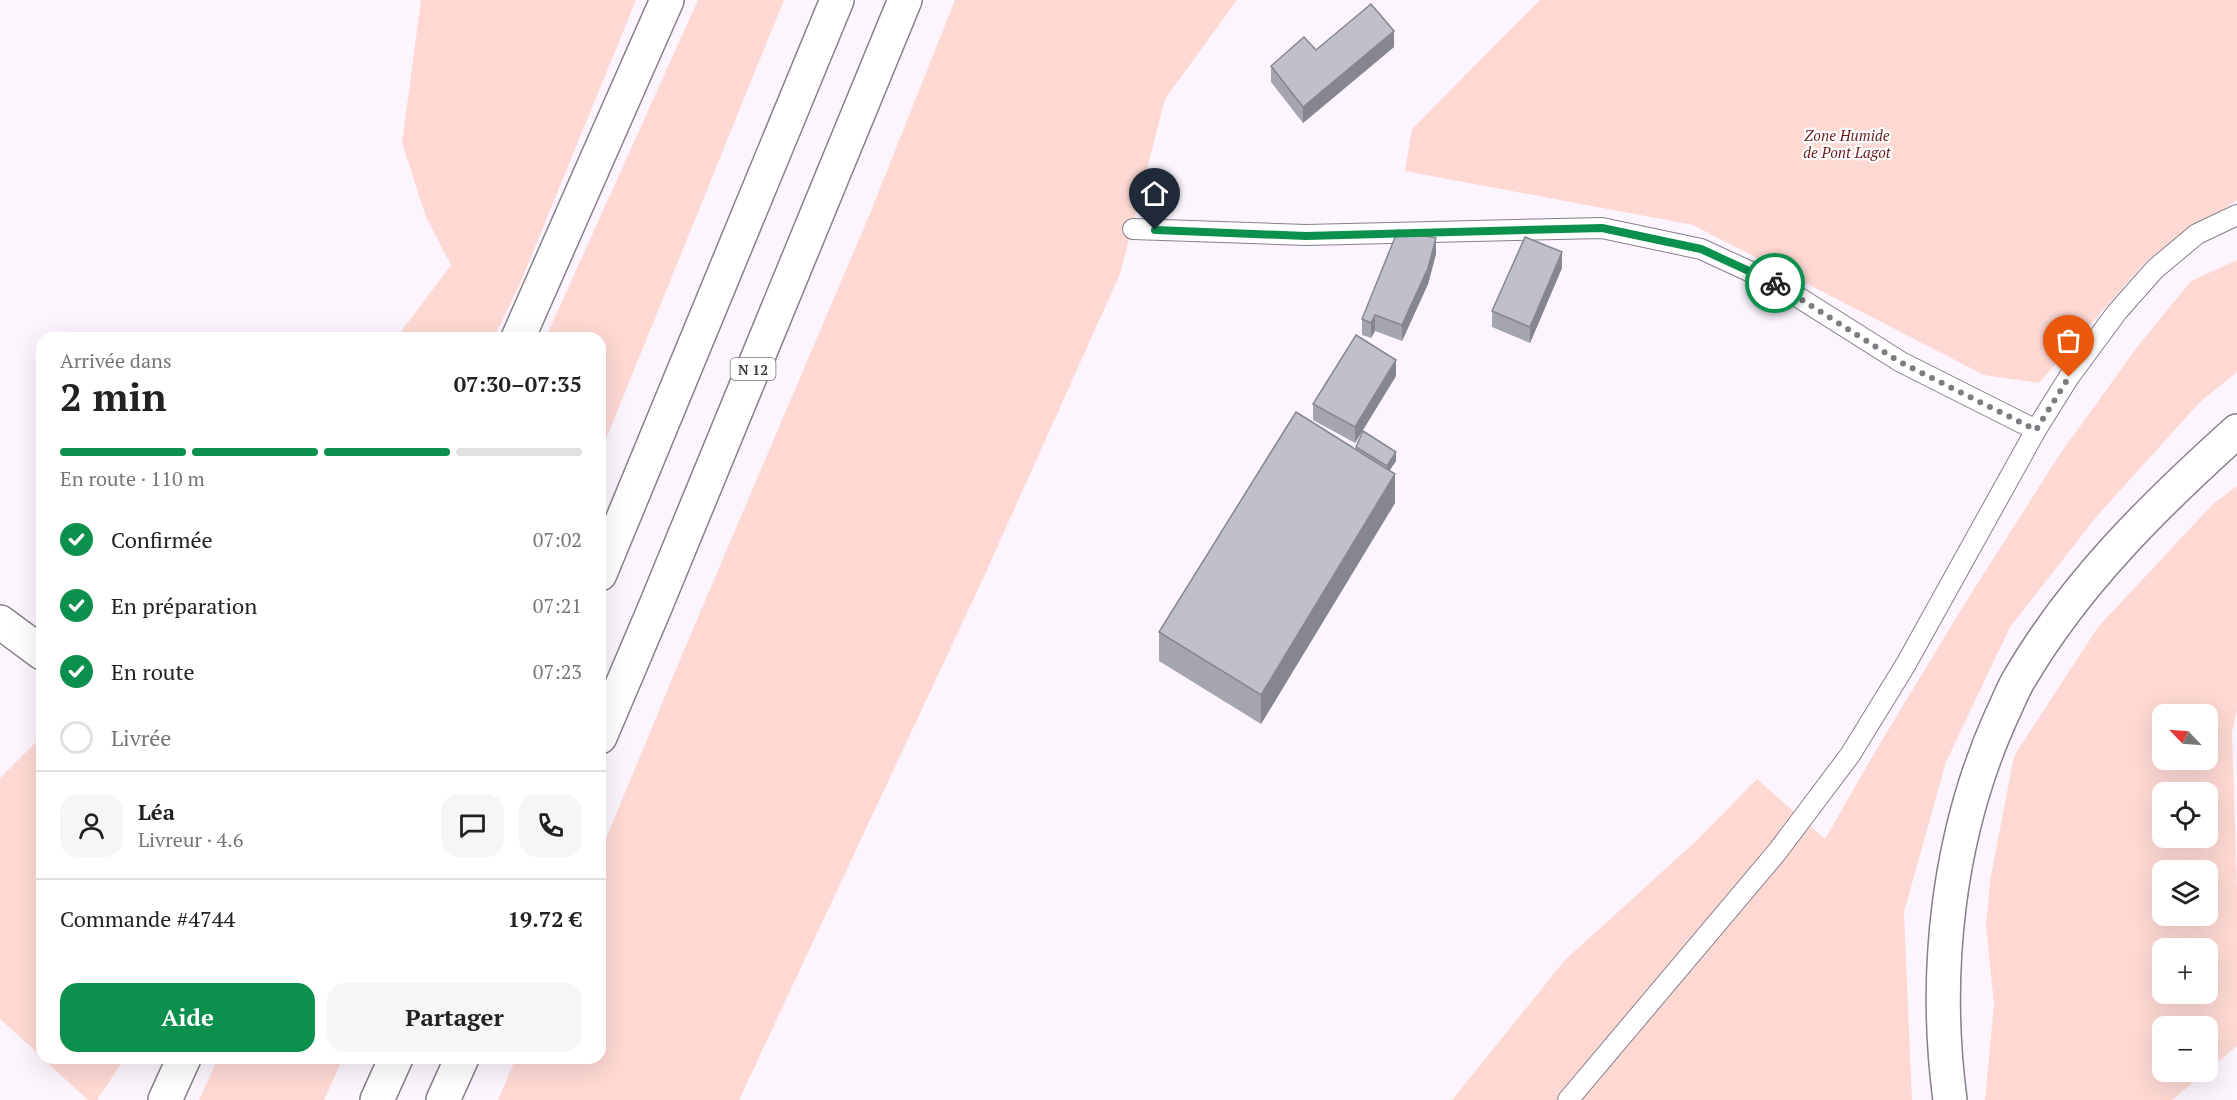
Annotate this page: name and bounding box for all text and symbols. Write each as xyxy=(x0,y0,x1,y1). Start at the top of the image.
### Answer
park label: Zone Humide de Pont Lagot xyxy=(1803,125,1892,162)
pin xyxy=(1129,168,1180,230)
icon: home xyxy=(1138,177,1171,210)
courier xyxy=(1745,253,1805,313)
icon: bike xyxy=(1759,267,1792,300)
pin xyxy=(2043,315,2094,377)
icon: bag xyxy=(2052,324,2085,357)
text: Arrivée dans xyxy=(60,347,172,374)
road number: N 12 xyxy=(730,358,776,380)
text: 07:30–07:35 xyxy=(454,369,582,398)
text: 2 min xyxy=(60,370,167,422)
text: En route · 110 m xyxy=(60,465,205,492)
icon: check xyxy=(60,523,93,556)
text: Confirmée xyxy=(111,525,213,554)
text: 07:02 xyxy=(533,526,582,553)
icon: check xyxy=(60,589,93,622)
text: En préparation xyxy=(111,591,257,620)
text: 07:21 xyxy=(533,592,582,619)
icon: check xyxy=(60,655,93,688)
text: En route xyxy=(111,657,195,686)
text: 07:23 xyxy=(533,658,582,685)
north arrow xyxy=(2152,704,2218,770)
map controls xyxy=(2152,704,2218,1082)
text: Livrée xyxy=(111,723,171,752)
button: locate xyxy=(2152,782,2218,848)
button: person xyxy=(60,794,123,857)
button: chat xyxy=(441,794,504,857)
button: phone xyxy=(519,794,582,857)
text: Léa xyxy=(138,797,175,826)
text: Livreur · 4.6 xyxy=(138,826,243,853)
button: layers xyxy=(2152,860,2218,926)
text: Commande #4744 xyxy=(60,904,235,933)
text: 19.72 € xyxy=(507,904,582,933)
button: + xyxy=(2152,938,2218,1004)
button: Aide xyxy=(60,983,315,1052)
button: Partager xyxy=(327,983,582,1052)
button: − xyxy=(2152,1016,2218,1082)

